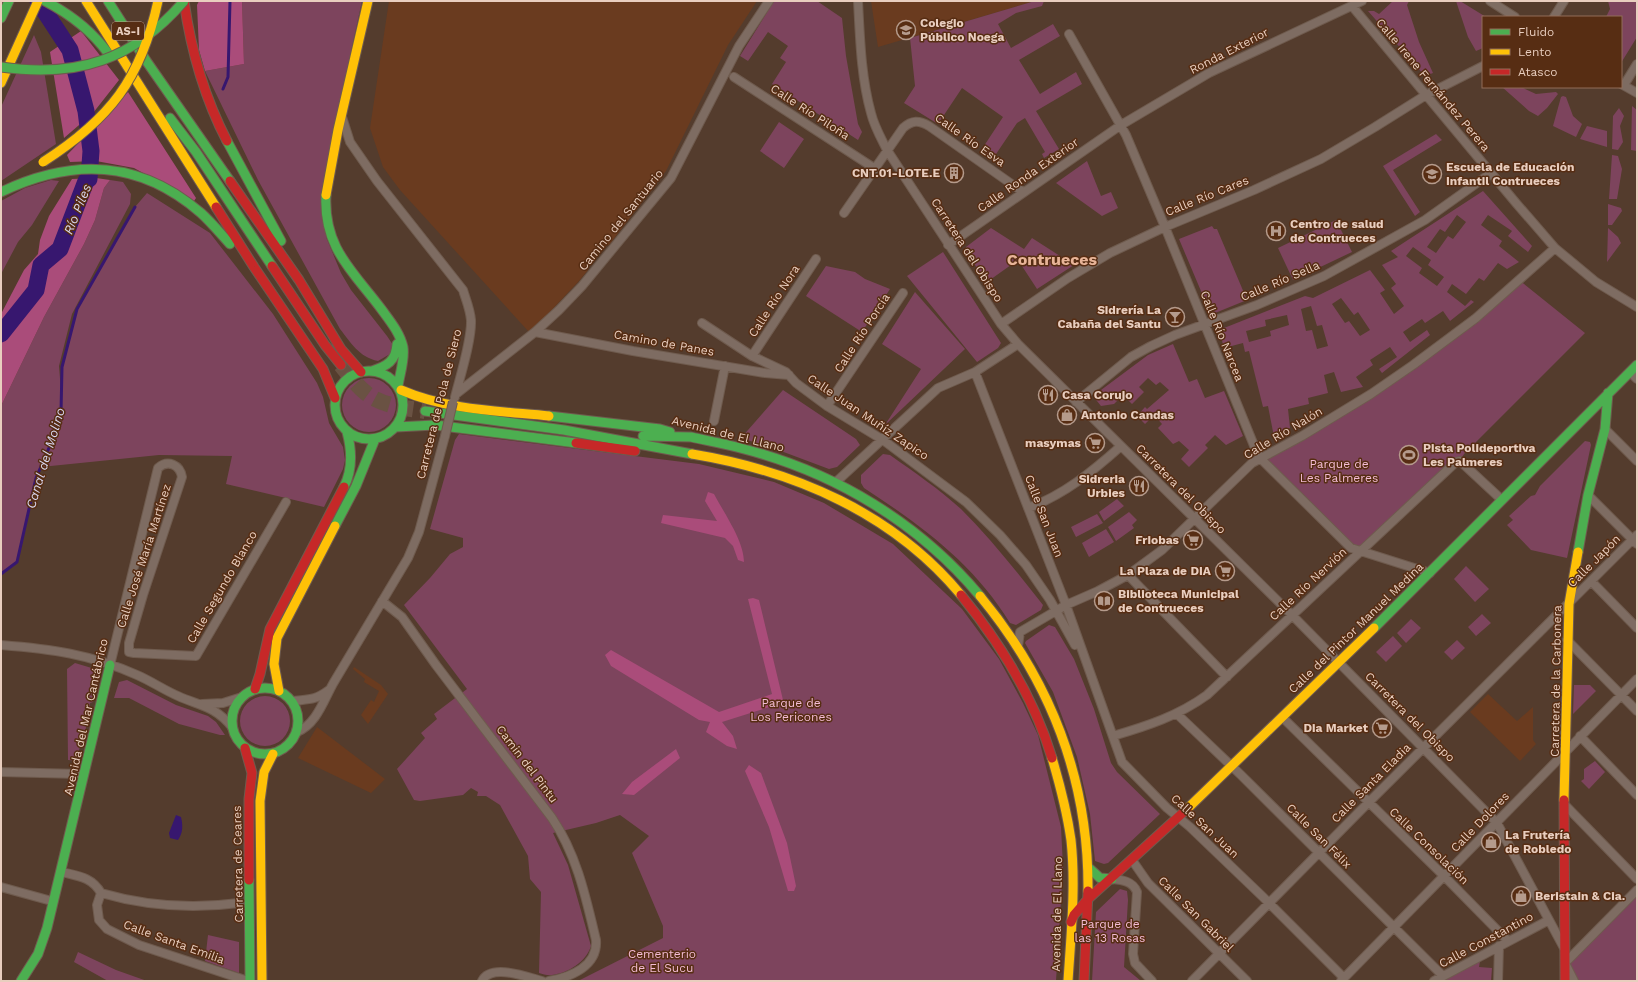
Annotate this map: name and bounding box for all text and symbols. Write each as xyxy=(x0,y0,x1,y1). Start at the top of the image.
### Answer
place label: Colegio Público Noega xyxy=(920,16,1005,44)
street label: Calle Irene Fernández Perera xyxy=(1373,16,1493,155)
legend xyxy=(1482,16,1622,88)
school or university icon: Colegio Público Noega xyxy=(895,19,917,41)
road number: AS-I xyxy=(112,22,144,40)
street label: Ronda Exterior xyxy=(1187,25,1271,77)
text: Fluido xyxy=(1518,25,1554,39)
text: Lento xyxy=(1518,45,1552,59)
text: Atasco xyxy=(1518,65,1558,79)
street label: Calle Río Piloña xyxy=(768,81,852,143)
street label: Calle Río Esva xyxy=(932,111,1008,170)
street label: Calle Ronda Exterior xyxy=(975,135,1081,215)
place label: Escuela de Educación Infantil Contrueces xyxy=(1446,160,1574,188)
building icon: CNT.01-LOTE.E xyxy=(943,162,965,184)
school or university icon: Escuela de Educación Infantil Contrueces xyxy=(1421,163,1443,185)
street label: Camino del Santuario xyxy=(576,166,666,274)
place label: CNT.01-LOTE.E xyxy=(852,166,940,180)
street label: Calle Río Cares xyxy=(1163,173,1251,219)
water label: Río Piles xyxy=(61,182,94,237)
street label: Carretera del Obispo xyxy=(928,195,1006,305)
place label: Centro de salud de Contrueces xyxy=(1290,217,1384,245)
hospital icon: Centro de salud de Contrueces xyxy=(1265,220,1287,242)
district label: Contrueces xyxy=(1007,250,1098,269)
street label: Calle Río Sella xyxy=(1238,258,1322,304)
street label: Calle Río Nora xyxy=(745,262,803,340)
street label: Calle Río Narcea xyxy=(1197,289,1247,384)
street label: Calle Río Porcía xyxy=(831,291,893,375)
place label: Sidrería La Cabaña del Santu xyxy=(1057,303,1161,331)
bar icon: Sidrería La Cabaña del Santu xyxy=(1164,306,1186,328)
street label: Camino de Panes xyxy=(613,327,715,359)
street label: Carretera de Pola de Siero xyxy=(414,328,464,480)
street label: Calle Juan Muñíz Zapico xyxy=(805,371,931,463)
restaurant icon: Casa Corujo xyxy=(1037,384,1059,406)
place label: Casa Corujo xyxy=(1062,388,1132,402)
shop icon: Antonio Candas xyxy=(1056,404,1078,426)
street label: Calle Río Nalón xyxy=(1241,404,1325,462)
water label: Canal del Molino xyxy=(23,406,68,510)
place label: Antonio Candas xyxy=(1081,408,1175,422)
street label: Avenida de El Llano xyxy=(670,413,786,455)
supermarket icon: masymas xyxy=(1084,432,1106,454)
place label: masymas xyxy=(1025,436,1082,450)
street label: Carretera del Obispo xyxy=(1133,441,1229,537)
place label: Pista Polideportiva Les Palmeres xyxy=(1423,441,1535,469)
sports icon: Pista Polideportiva Les Palmeres xyxy=(1398,444,1420,466)
park label: Parque de Les Palmeres xyxy=(1300,457,1378,485)
place label: Sidreria Urbies xyxy=(1079,472,1126,500)
street label: Calle San Juan xyxy=(1022,473,1066,559)
restaurant icon: Sidreria Urbies xyxy=(1128,475,1150,497)
street label: Calle José María Martínez xyxy=(114,482,174,630)
street label: Calle Segundo Blanco xyxy=(184,528,260,646)
supermarket icon: Friobas xyxy=(1182,529,1204,551)
street label: Calle Japón xyxy=(1565,532,1623,590)
place label: Friobas xyxy=(1135,533,1180,547)
street label: Calle Río Nervión xyxy=(1267,545,1349,623)
supermarket icon: La Plaza de DIA xyxy=(1214,560,1236,582)
street label: Calle del Pintor Manuel Medina xyxy=(1286,560,1426,696)
place label: La Plaza de DIA xyxy=(1120,564,1212,578)
place label: Biblioteca Municipal de Contrueces xyxy=(1118,587,1239,615)
library icon: Biblioteca Municipal de Contrueces xyxy=(1093,590,1115,612)
street label: Carretera de la Carbonera xyxy=(1548,605,1564,757)
street label: Avenida del Mar Cantábrico xyxy=(61,637,111,797)
street label: Carretera del Obispo xyxy=(1362,669,1458,765)
park label: Parque de Los Pericones xyxy=(750,696,832,724)
supermarket icon: Dia Market xyxy=(1371,717,1393,739)
place label: Dia Market xyxy=(1303,721,1369,735)
street label: Camin del Pintu xyxy=(493,723,561,805)
street label: Calle Santa Eladia xyxy=(1328,740,1414,826)
street label: Calle Dolores xyxy=(1448,789,1512,855)
street label: Calle San Juan xyxy=(1168,791,1242,861)
street label: Calle San Félix xyxy=(1284,801,1354,871)
street label: Carretera de Ceares xyxy=(230,805,246,923)
street label: Calle Consolación xyxy=(1386,805,1472,887)
place label: La Frutería de Robledo xyxy=(1505,828,1571,856)
shop icon: La Frutería de Robledo xyxy=(1480,831,1502,853)
street label: Avenida de El Llano xyxy=(1049,856,1065,972)
street label: Calle San Gabriel xyxy=(1155,873,1237,955)
shop icon: Beristain & Cia. xyxy=(1510,885,1532,907)
place label: Beristain & Cia. xyxy=(1535,889,1625,903)
street label: Calle Constantino xyxy=(1437,909,1535,971)
street label: Calle Santa Emilia xyxy=(121,917,227,967)
park label: Parque de las 13 Rosas xyxy=(1075,917,1145,945)
park label: Cementerio de El Sucu xyxy=(628,947,696,975)

